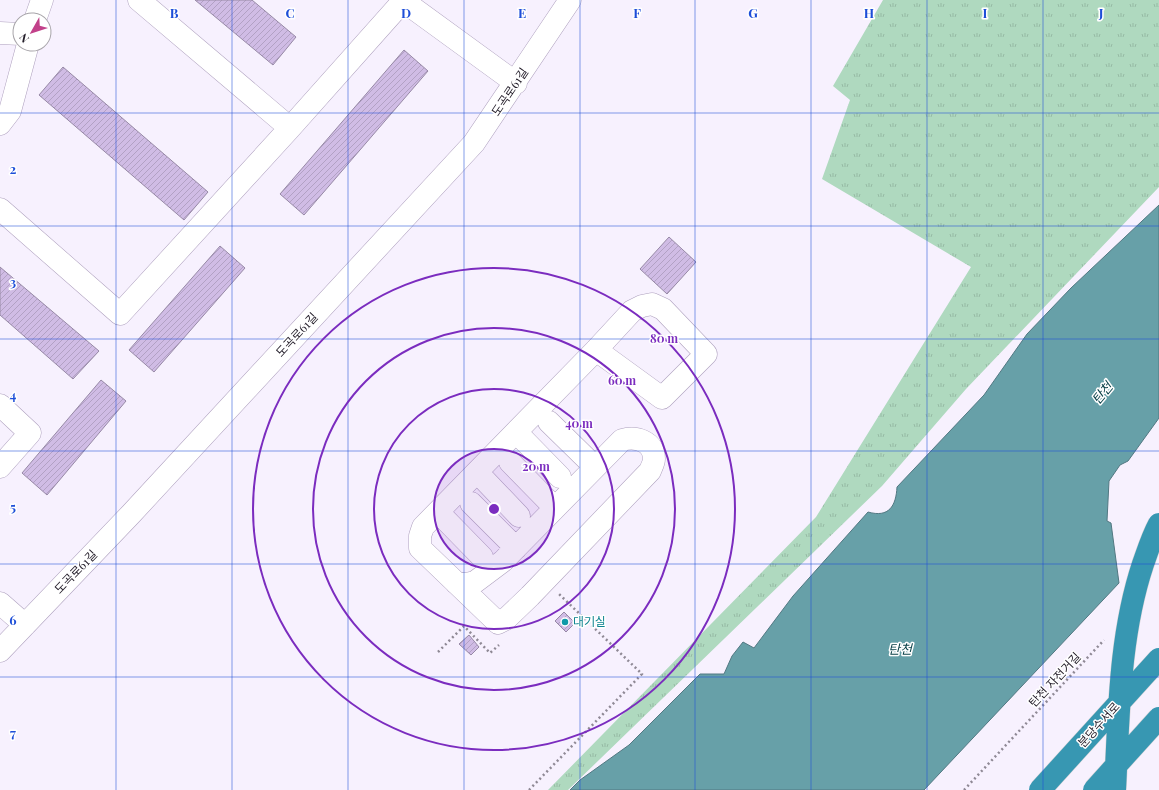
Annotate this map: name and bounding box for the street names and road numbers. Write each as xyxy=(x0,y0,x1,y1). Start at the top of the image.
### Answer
street label: 도곡로61길 xyxy=(487,64,531,119)
street label: 도곡로61길 xyxy=(272,309,321,360)
street label: 도곡로61길 xyxy=(50,546,100,597)
street label: 탄천 자전거길 xyxy=(1025,649,1084,710)
street label: 분당수서로 xyxy=(1074,698,1123,750)

